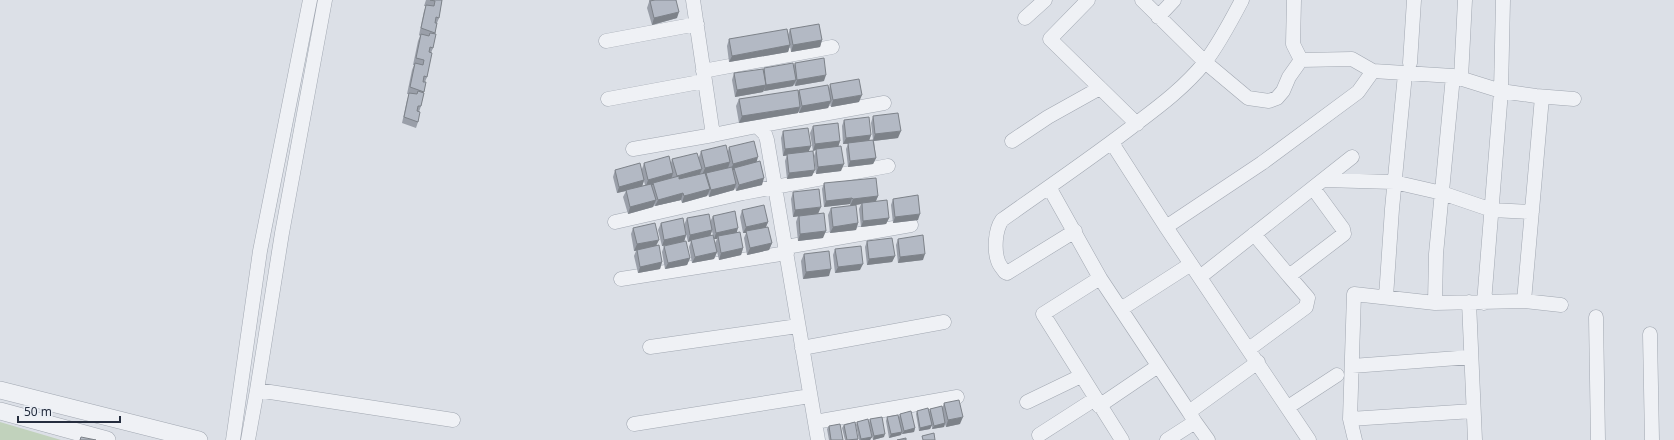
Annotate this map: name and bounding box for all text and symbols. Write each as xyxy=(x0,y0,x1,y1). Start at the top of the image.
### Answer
scale bar xyxy=(18,398,120,424)
text: 50 m xyxy=(24,403,52,420)

